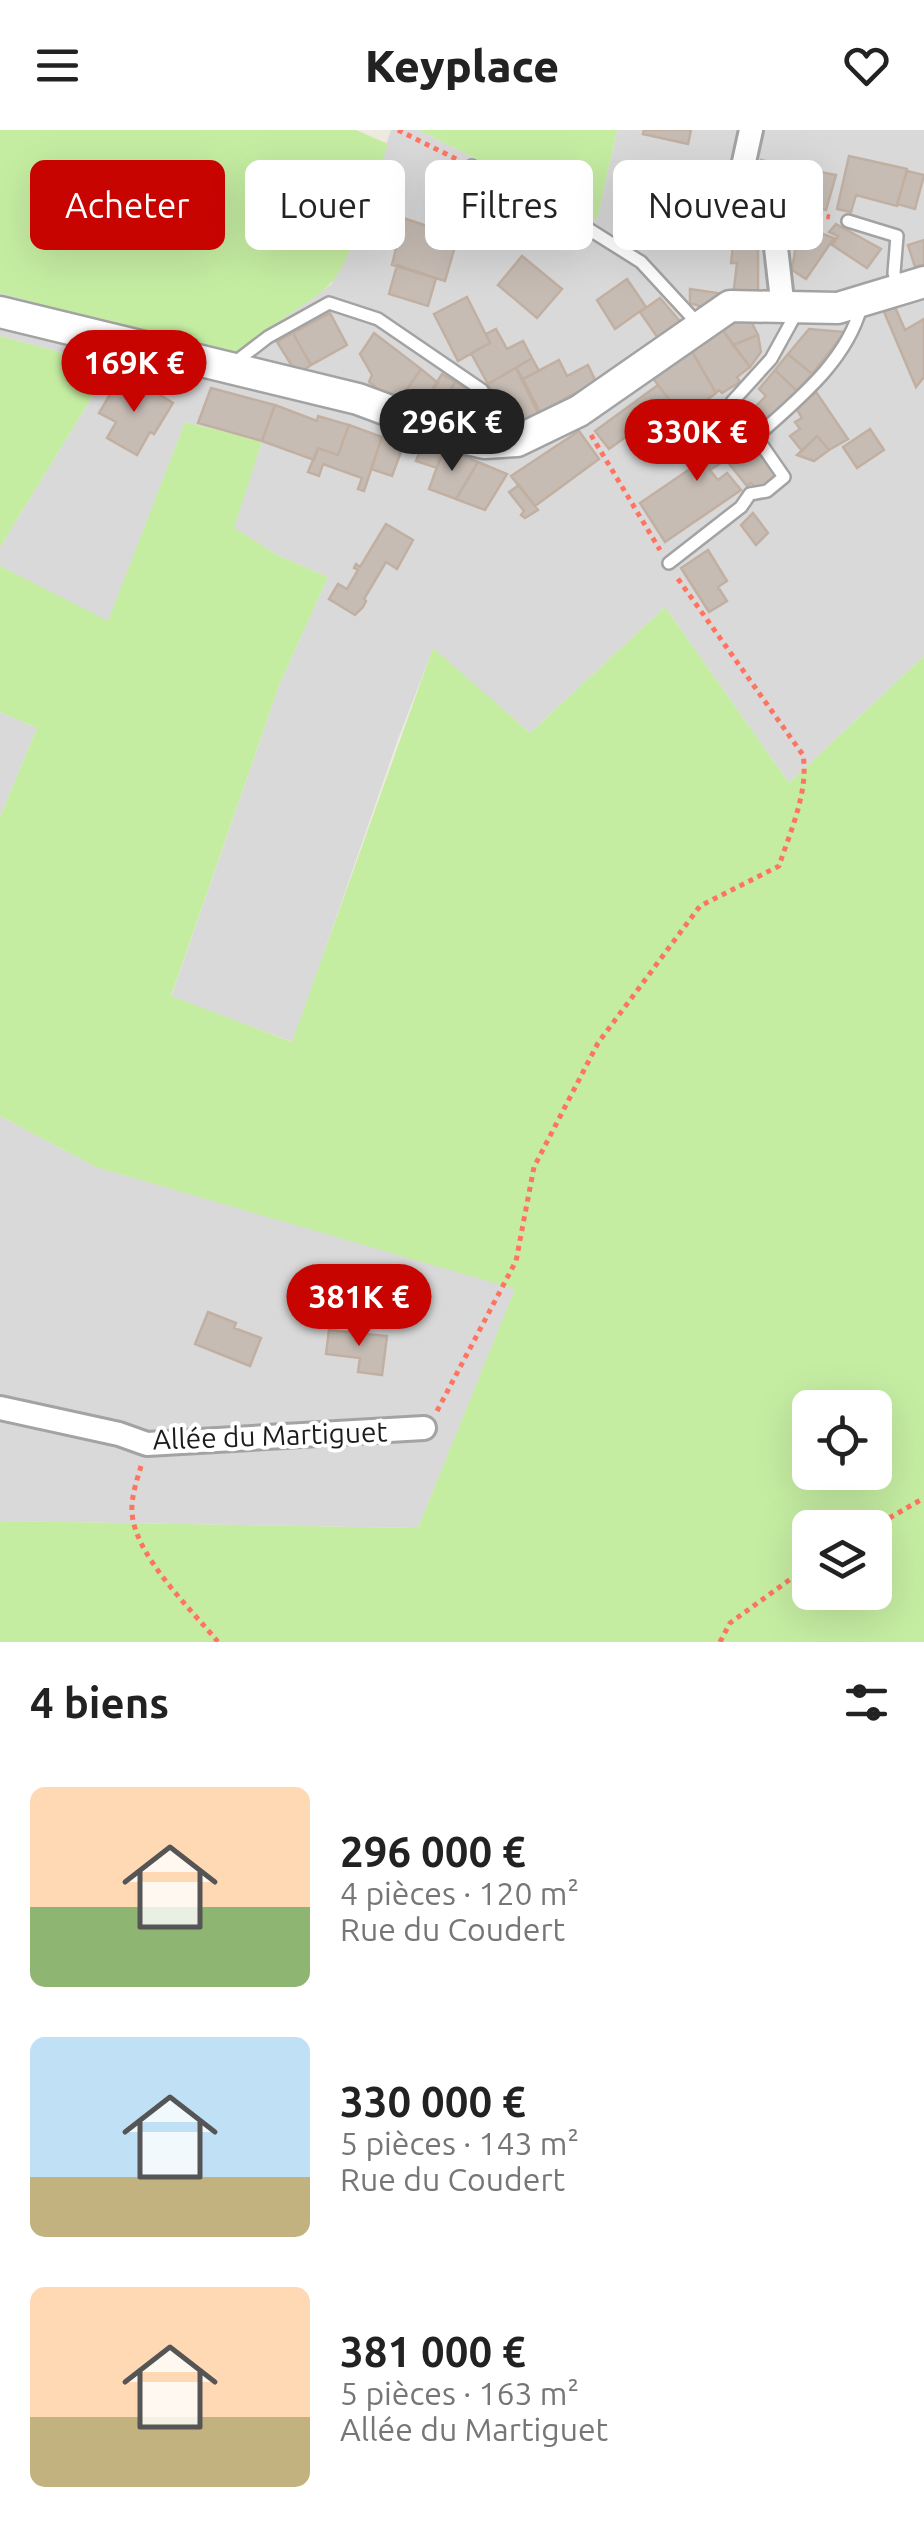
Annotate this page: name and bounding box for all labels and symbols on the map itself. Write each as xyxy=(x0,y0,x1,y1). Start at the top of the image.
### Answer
pin: 169K € xyxy=(53,330,215,415)
pin: 296K € xyxy=(371,389,533,474)
pin: 330K € xyxy=(616,399,778,484)
pin: 381K € xyxy=(278,1264,440,1349)
street label: Allée du Martiguet xyxy=(152,1415,388,1455)

